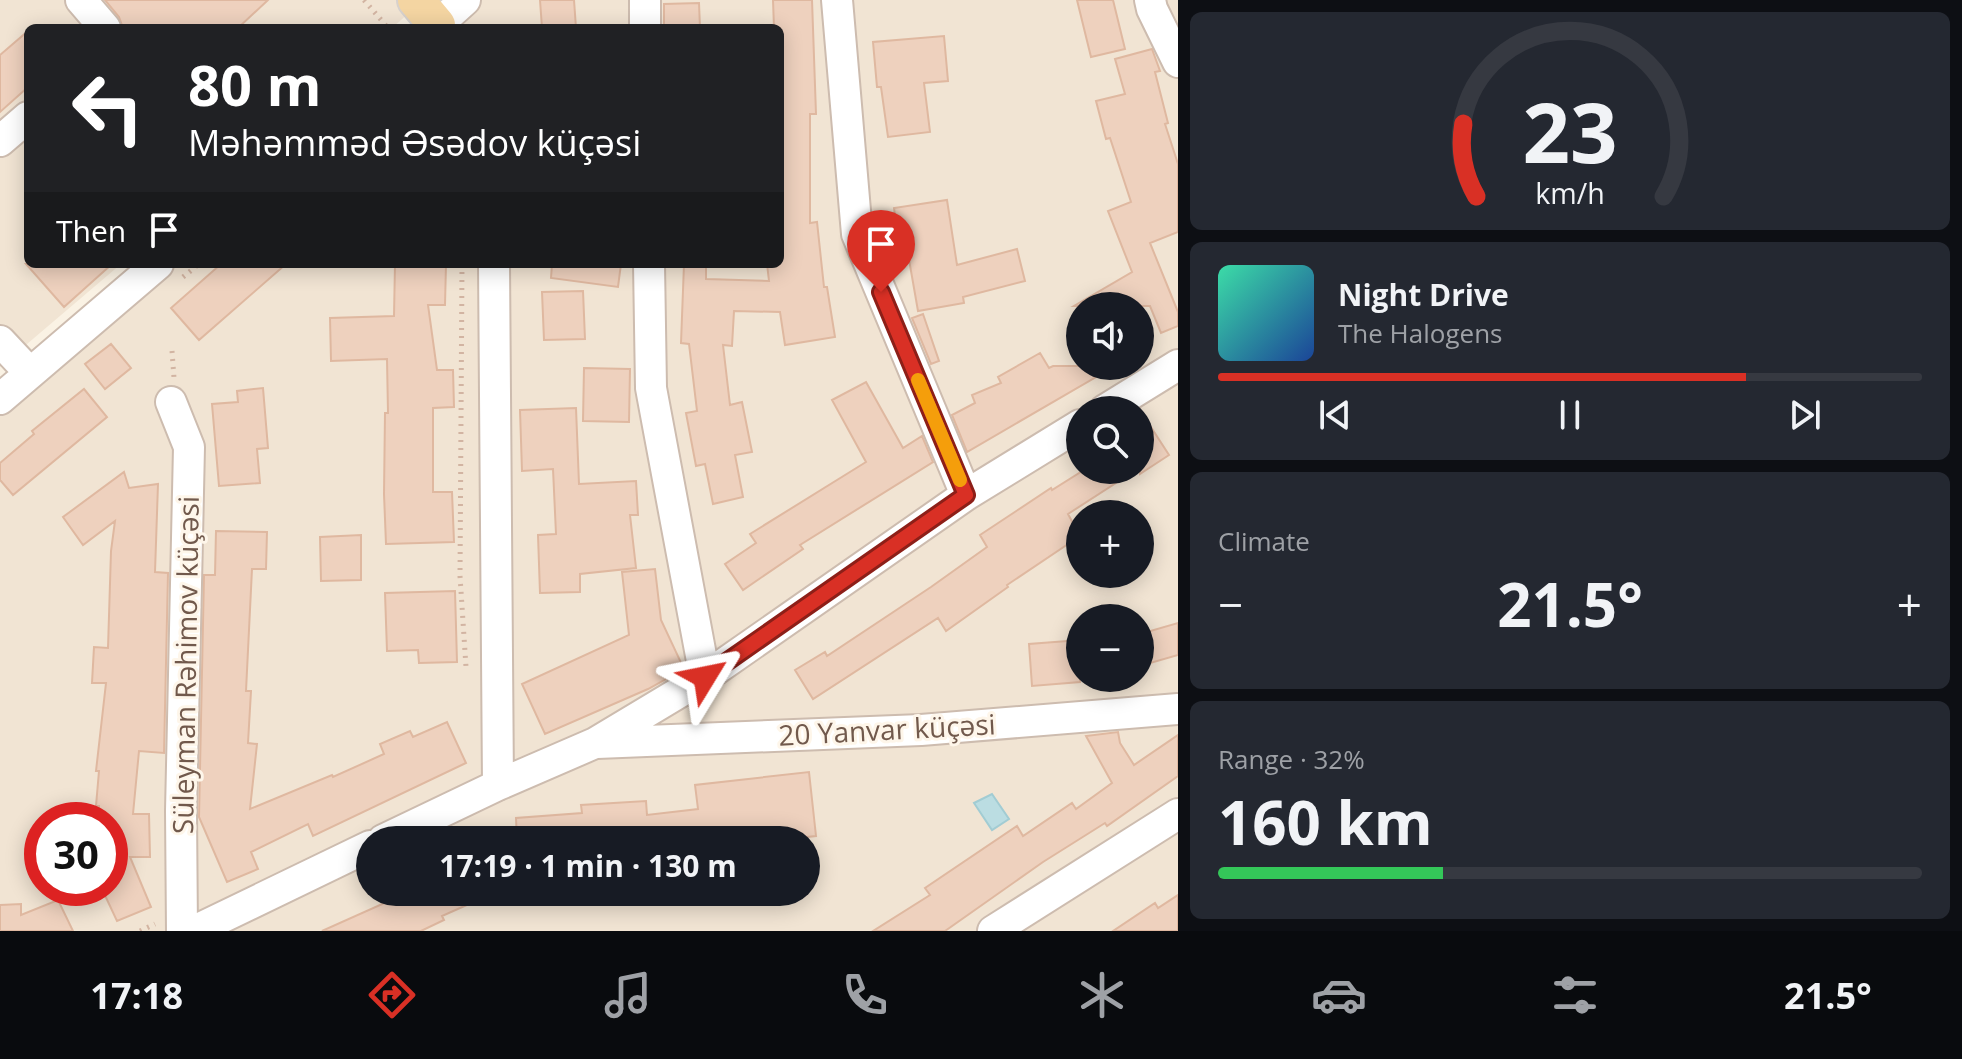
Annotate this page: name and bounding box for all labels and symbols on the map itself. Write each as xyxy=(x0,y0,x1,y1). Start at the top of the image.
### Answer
pin xyxy=(847,210,915,292)
street label: Süleyman Rəhimov küçəsi xyxy=(163,496,207,834)
position arrow xyxy=(663,635,747,719)
street label: 20 Yanvar küçəsi xyxy=(777,704,997,754)
speed limit sign: 30 xyxy=(24,802,128,906)

